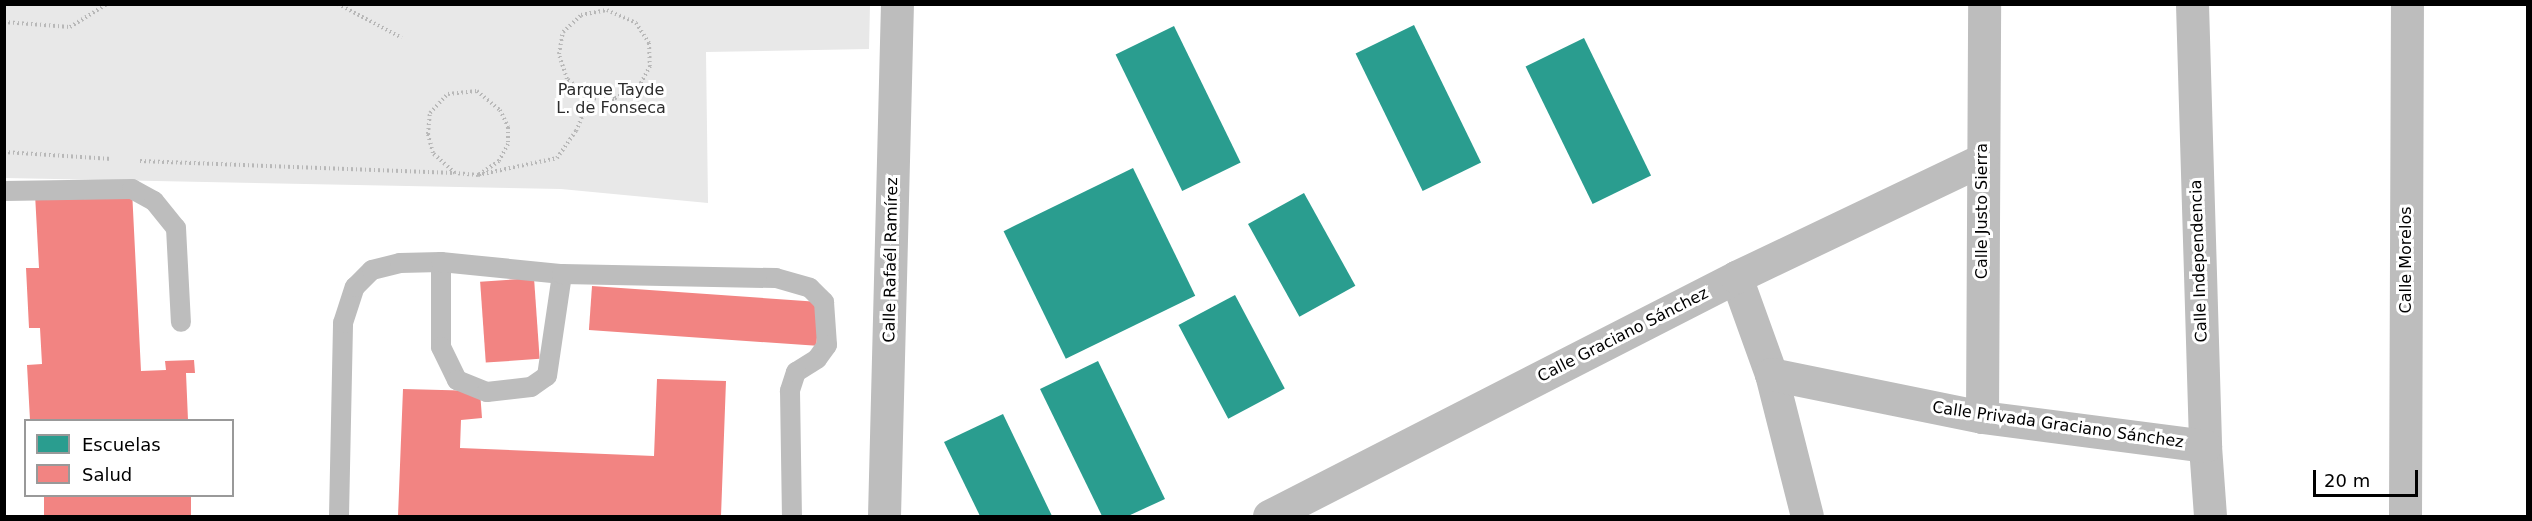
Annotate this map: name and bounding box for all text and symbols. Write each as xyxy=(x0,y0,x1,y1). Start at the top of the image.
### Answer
park label: Parque Tayde L. de Fonseca xyxy=(556,80,666,118)
street label: Calle Justo Sierra xyxy=(1972,143,1992,279)
street label: Calle Rafaél Ramírez xyxy=(880,177,902,343)
street label: Calle Independencia xyxy=(2187,179,2211,343)
street label: Calle Morelos xyxy=(2396,206,2416,314)
street label: Calle Graciano Sánchez xyxy=(1534,284,1712,386)
street label: Calle Privada Graciano Sánchez xyxy=(1931,398,2185,452)
legend xyxy=(24,419,234,497)
text: Escuelas xyxy=(82,434,161,455)
scale bar xyxy=(2316,458,2421,496)
text: Salud xyxy=(82,464,132,485)
text: 20 m xyxy=(2324,470,2370,491)

